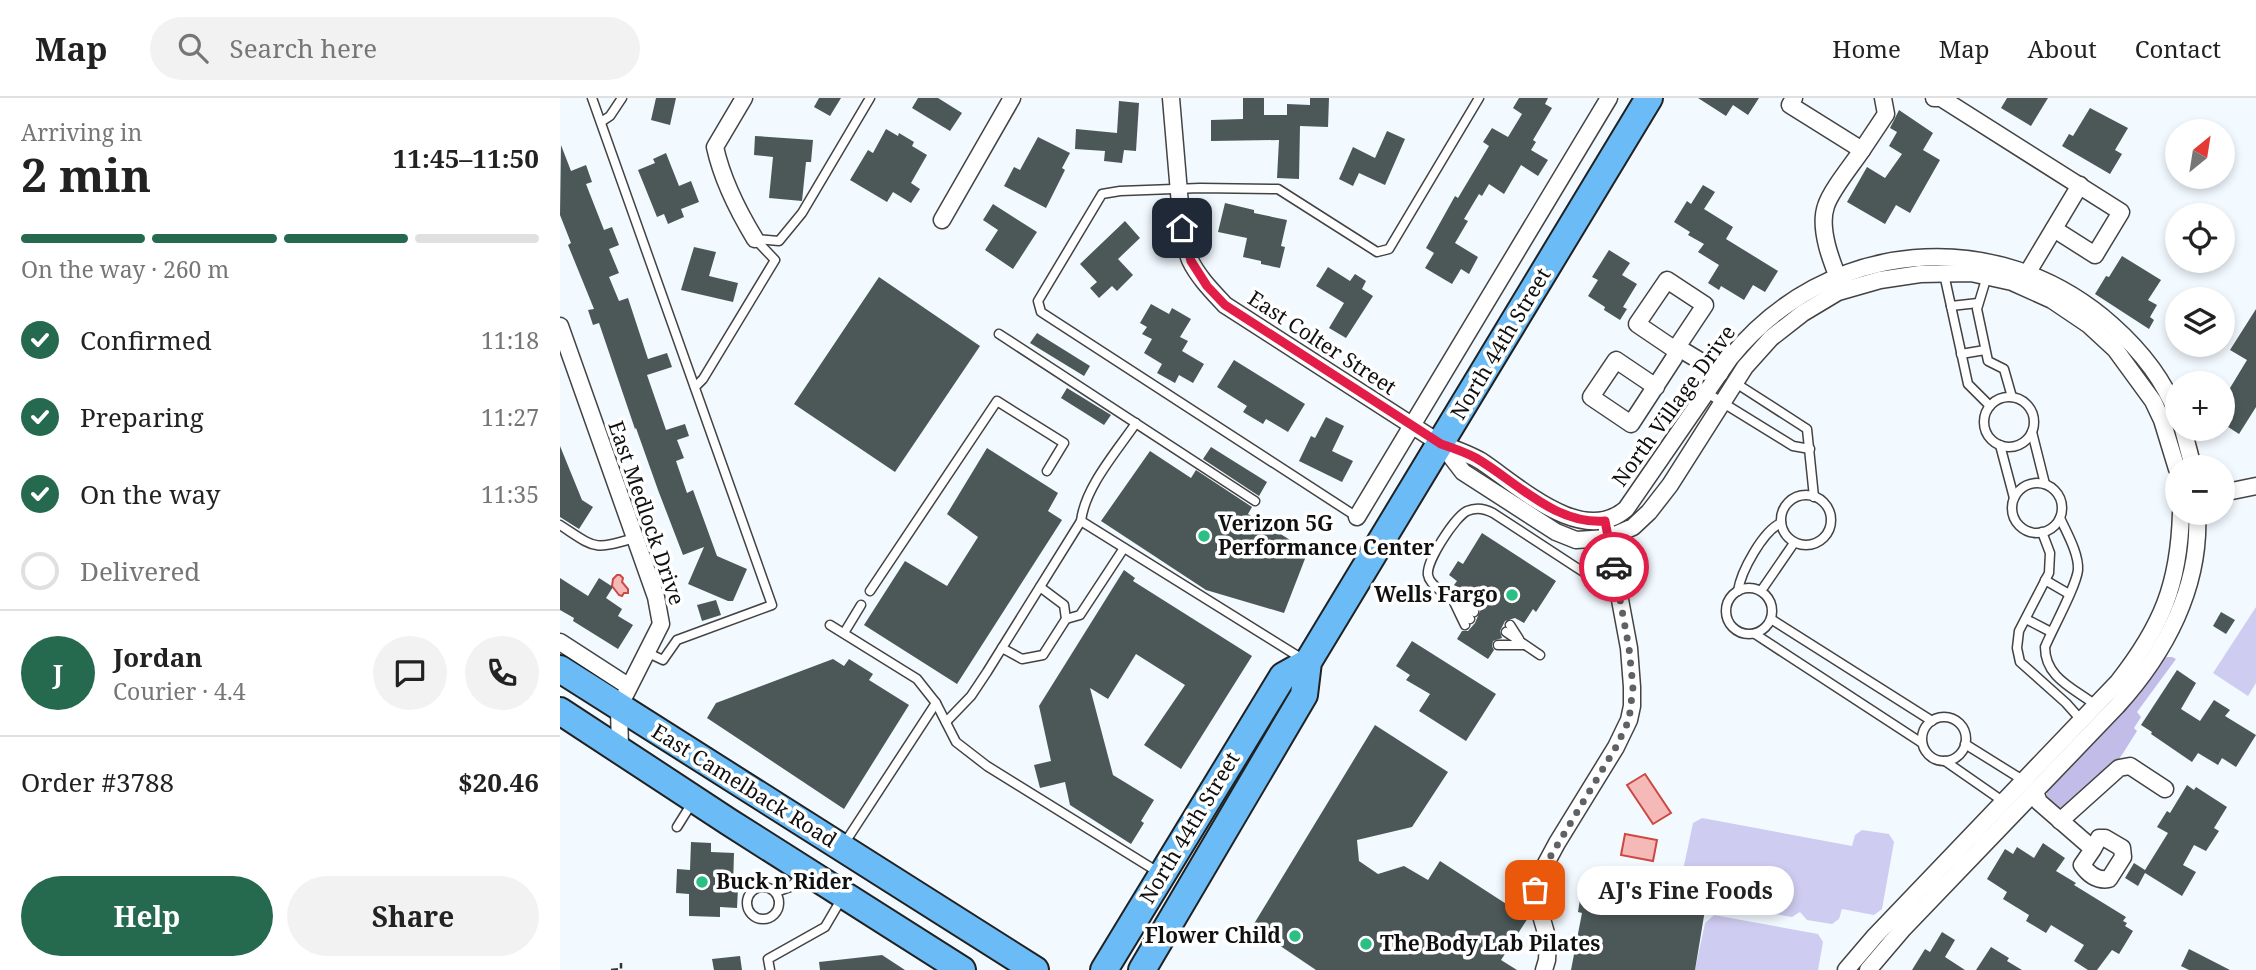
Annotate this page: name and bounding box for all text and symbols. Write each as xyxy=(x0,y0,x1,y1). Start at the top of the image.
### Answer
search box xyxy=(150,17,640,80)
text: Map xyxy=(35,26,108,71)
icon: search xyxy=(174,29,212,67)
text: Search here xyxy=(230,30,377,66)
text: Home xyxy=(1832,32,1901,65)
text: Map xyxy=(1939,32,1990,65)
text: About xyxy=(2028,32,2097,65)
text: Contact xyxy=(2135,32,2221,65)
text: Arriving in xyxy=(21,116,142,148)
north arrow xyxy=(2165,119,2235,189)
map controls xyxy=(2165,119,2235,525)
text: 11:45–11:50 xyxy=(393,140,539,176)
text: 2 min xyxy=(21,143,151,205)
pin xyxy=(1152,198,1212,258)
button: locate xyxy=(2165,203,2235,273)
icon: home xyxy=(1163,209,1201,247)
text: On the way · 260 m xyxy=(21,253,229,285)
street label: North 44th Street xyxy=(1444,262,1557,425)
street label: East Colter Street xyxy=(1243,284,1402,401)
button: layers xyxy=(2165,287,2235,357)
street label: North Village Drive xyxy=(1605,319,1741,492)
icon: check xyxy=(21,321,59,359)
text: Confirmed xyxy=(80,322,212,358)
text: 11:18 xyxy=(481,324,539,356)
button: + xyxy=(2165,371,2235,441)
icon: check xyxy=(21,398,59,436)
text: Preparing xyxy=(80,399,204,435)
text: 11:27 xyxy=(481,401,539,433)
street label: East Medlock Drive xyxy=(602,417,692,608)
button: − xyxy=(2165,455,2235,525)
icon: check xyxy=(21,475,59,513)
text: On the way xyxy=(80,476,220,512)
text: 11:35 xyxy=(481,478,539,510)
place label: Verizon 5G Performance Center xyxy=(1218,509,1434,561)
marker: Verizon 5G Performance Center xyxy=(1196,528,1212,544)
courier xyxy=(1579,532,1649,602)
icon: car xyxy=(1595,548,1633,586)
text: Delivered xyxy=(80,553,200,589)
place label: Wells Fargo xyxy=(1374,580,1498,608)
marker: Wells Fargo xyxy=(1504,587,1520,603)
button: chat xyxy=(373,636,447,710)
button: phone xyxy=(465,636,539,710)
text: Jordan xyxy=(113,639,203,675)
text: J xyxy=(53,655,63,691)
text: Courier · 4.4 xyxy=(113,675,246,707)
street label: East Camelback Road xyxy=(647,717,842,853)
street label: North 44th Street xyxy=(1133,746,1246,909)
text: Order #3788 xyxy=(21,764,174,800)
text: $20.46 xyxy=(458,764,539,800)
pin xyxy=(1505,860,1565,920)
callout: AJ's Fine Foods xyxy=(1577,866,1794,914)
place label: Buck n Rider xyxy=(716,867,852,895)
icon: bag xyxy=(1516,871,1554,909)
marker: Buck n Rider xyxy=(694,874,710,890)
text: AJ's Fine Foods xyxy=(1598,874,1773,906)
button: Help xyxy=(21,876,273,956)
button: Share xyxy=(287,876,539,956)
place label: Flower Child xyxy=(1145,921,1281,949)
marker: Flower Child xyxy=(1287,928,1303,944)
place label: The Body Lab Pilates xyxy=(1380,929,1600,957)
marker: The Body Lab Pilates xyxy=(1358,936,1374,952)

